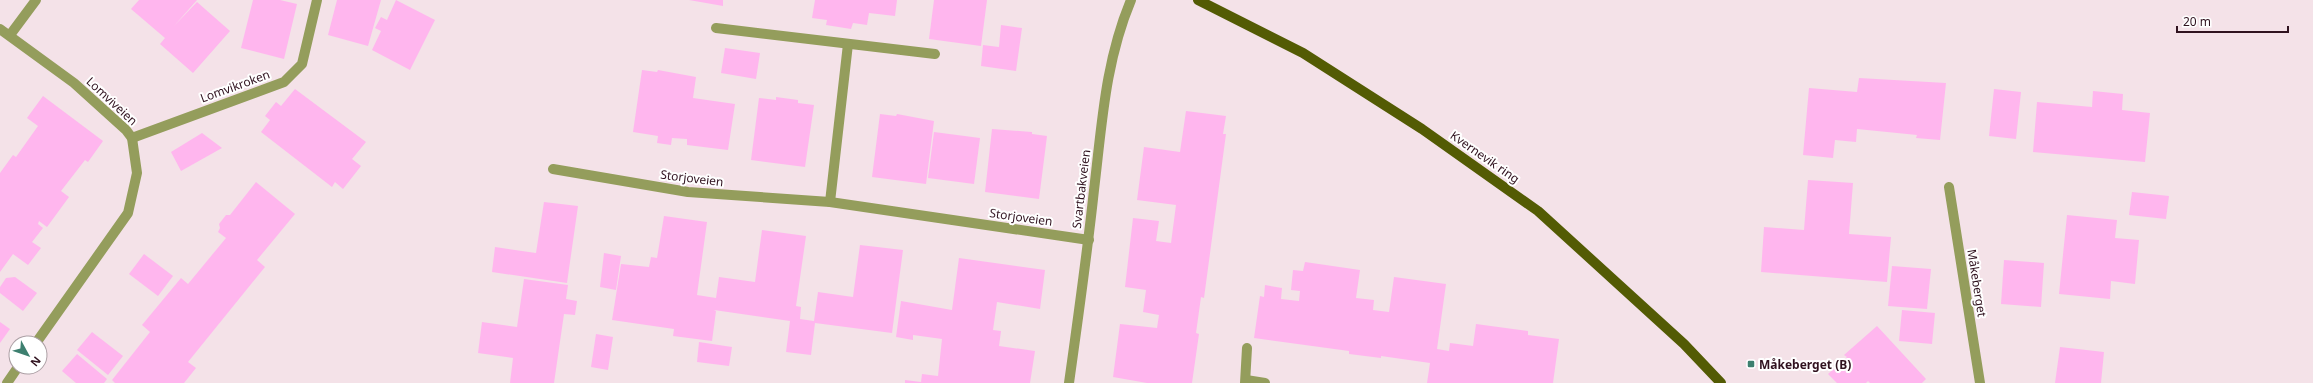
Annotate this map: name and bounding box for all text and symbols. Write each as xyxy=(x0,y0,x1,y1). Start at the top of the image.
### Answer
scale bar xyxy=(2177,8,2288,34)
text: 20 m xyxy=(2183,13,2211,30)
street label: Lomvikroken xyxy=(198,66,272,106)
street label: Lomviveien xyxy=(83,73,141,129)
street label: Kvernevik ring xyxy=(1447,127,1523,187)
street label: Svartbakveien xyxy=(1068,149,1094,229)
street label: Storjoveien xyxy=(659,166,725,190)
street label: Storjoveien xyxy=(988,204,1054,230)
street label: Måkeberget xyxy=(1963,248,1991,319)
north arrow xyxy=(8,335,48,375)
text: N xyxy=(27,353,45,370)
place label: Måkeberget (B) xyxy=(1759,356,1851,373)
marker: Måkeberget (B) xyxy=(1746,359,1756,369)

